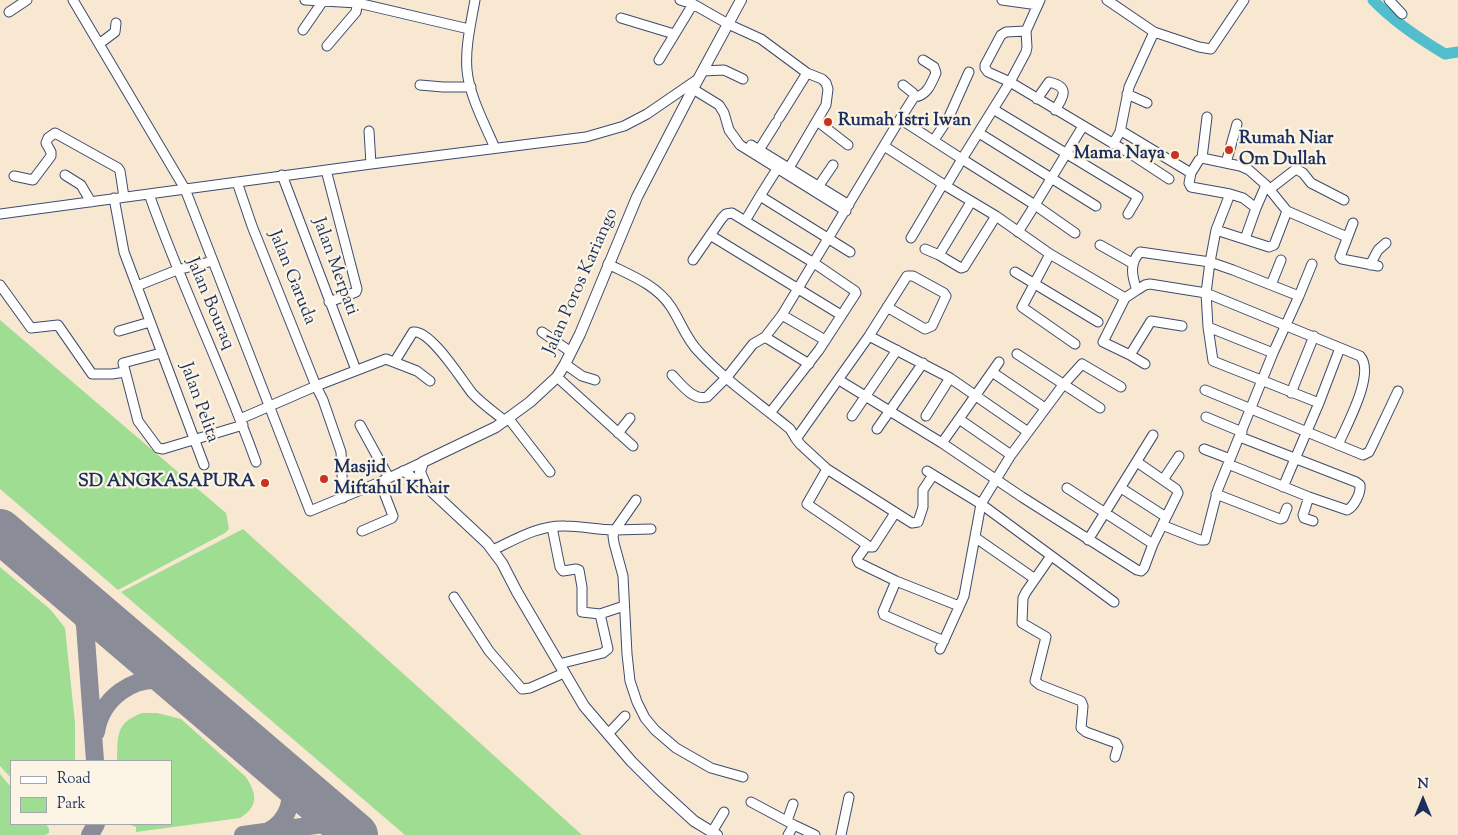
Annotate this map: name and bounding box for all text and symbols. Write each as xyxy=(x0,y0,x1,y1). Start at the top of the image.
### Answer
place label: Rumah Istri Iwan xyxy=(838,111,971,133)
marker: Rumah Istri Iwan xyxy=(822,116,834,128)
place label: Rumah Niar Om Dullah xyxy=(1239,129,1334,172)
place label: Mama Naya xyxy=(1074,144,1165,166)
marker: Rumah Niar Om Dullah xyxy=(1223,144,1235,156)
marker: Mama Naya xyxy=(1169,149,1181,161)
street label: Jalan Poros Kariango xyxy=(540,205,624,359)
street label: Jalan Merpati xyxy=(306,215,362,319)
street label: Jalan Garuda xyxy=(262,228,320,328)
street label: Jalan Bouraq xyxy=(180,255,238,353)
street label: Jalan Pelita xyxy=(174,360,222,446)
place label: Masjid Miftahul Khair xyxy=(334,458,450,500)
place label: SD ANGKASAPURA xyxy=(78,472,255,494)
marker: Masjid Miftahul Khair xyxy=(318,473,330,485)
marker: SD ANGKASAPURA xyxy=(259,477,271,489)
legend xyxy=(10,760,172,825)
text: Road xyxy=(57,769,91,790)
north arrow xyxy=(1398,775,1448,825)
text: N xyxy=(1417,775,1429,795)
text: Park xyxy=(57,794,86,815)

